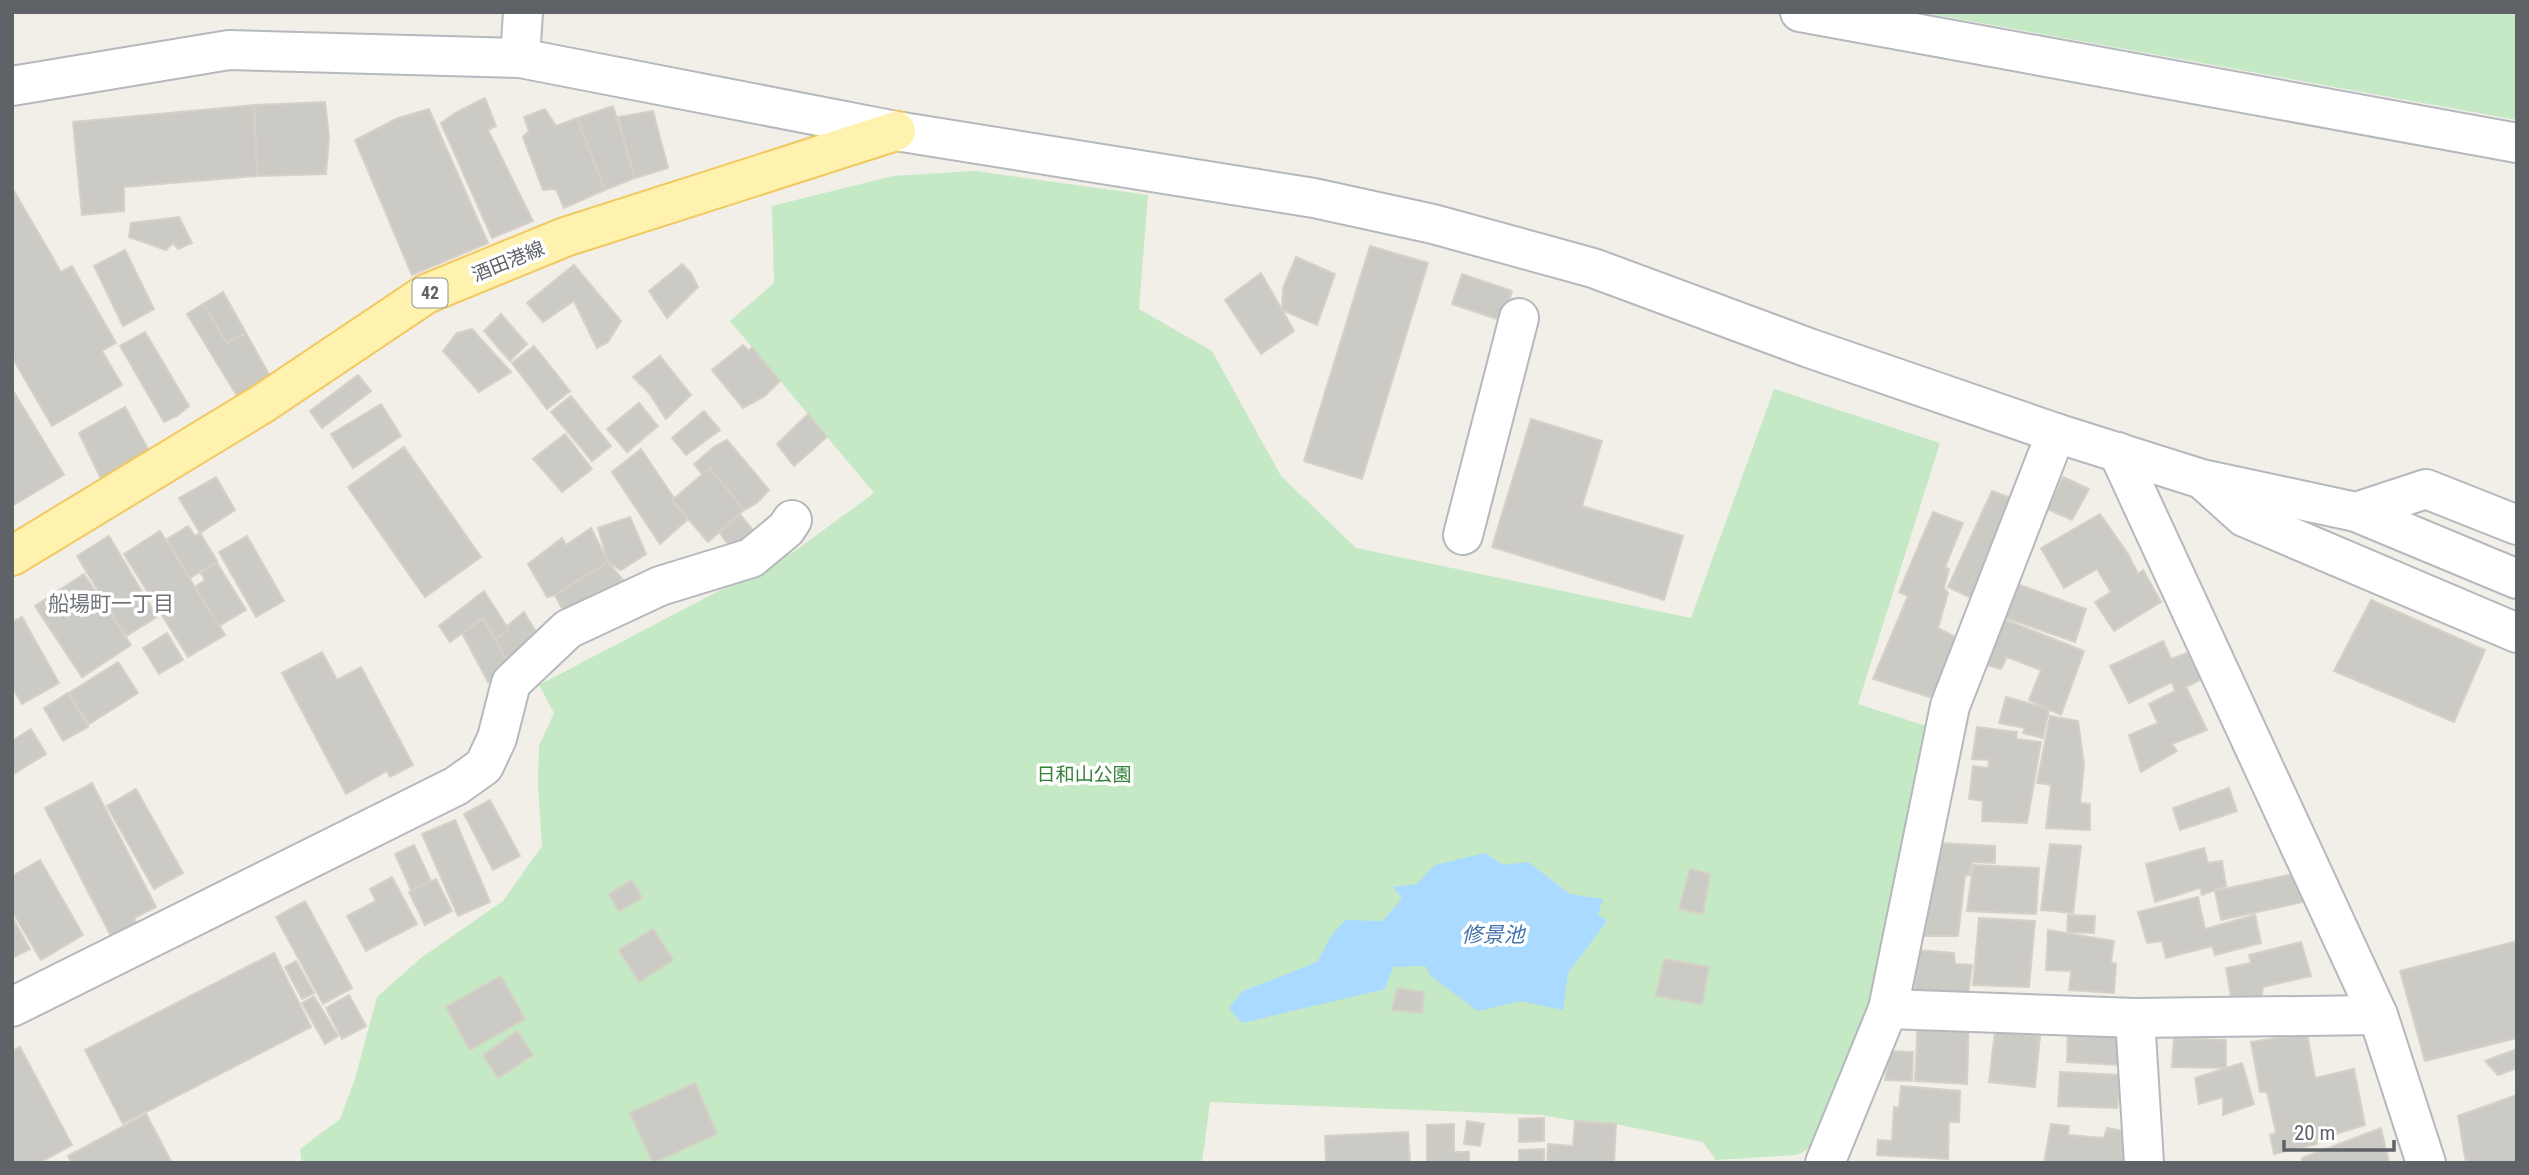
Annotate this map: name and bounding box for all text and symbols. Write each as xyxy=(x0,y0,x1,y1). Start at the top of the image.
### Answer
street label: 酒田港線 xyxy=(469,237,548,286)
road number: 42 xyxy=(412,278,448,307)
district label: 船場町一丁目 xyxy=(48,592,174,616)
park label: 日和山公園 xyxy=(1036,763,1132,786)
water label: 修景池 xyxy=(1462,923,1526,947)
scale bar xyxy=(2284,1108,2394,1152)
text: 20 m xyxy=(2294,1121,2335,1145)

